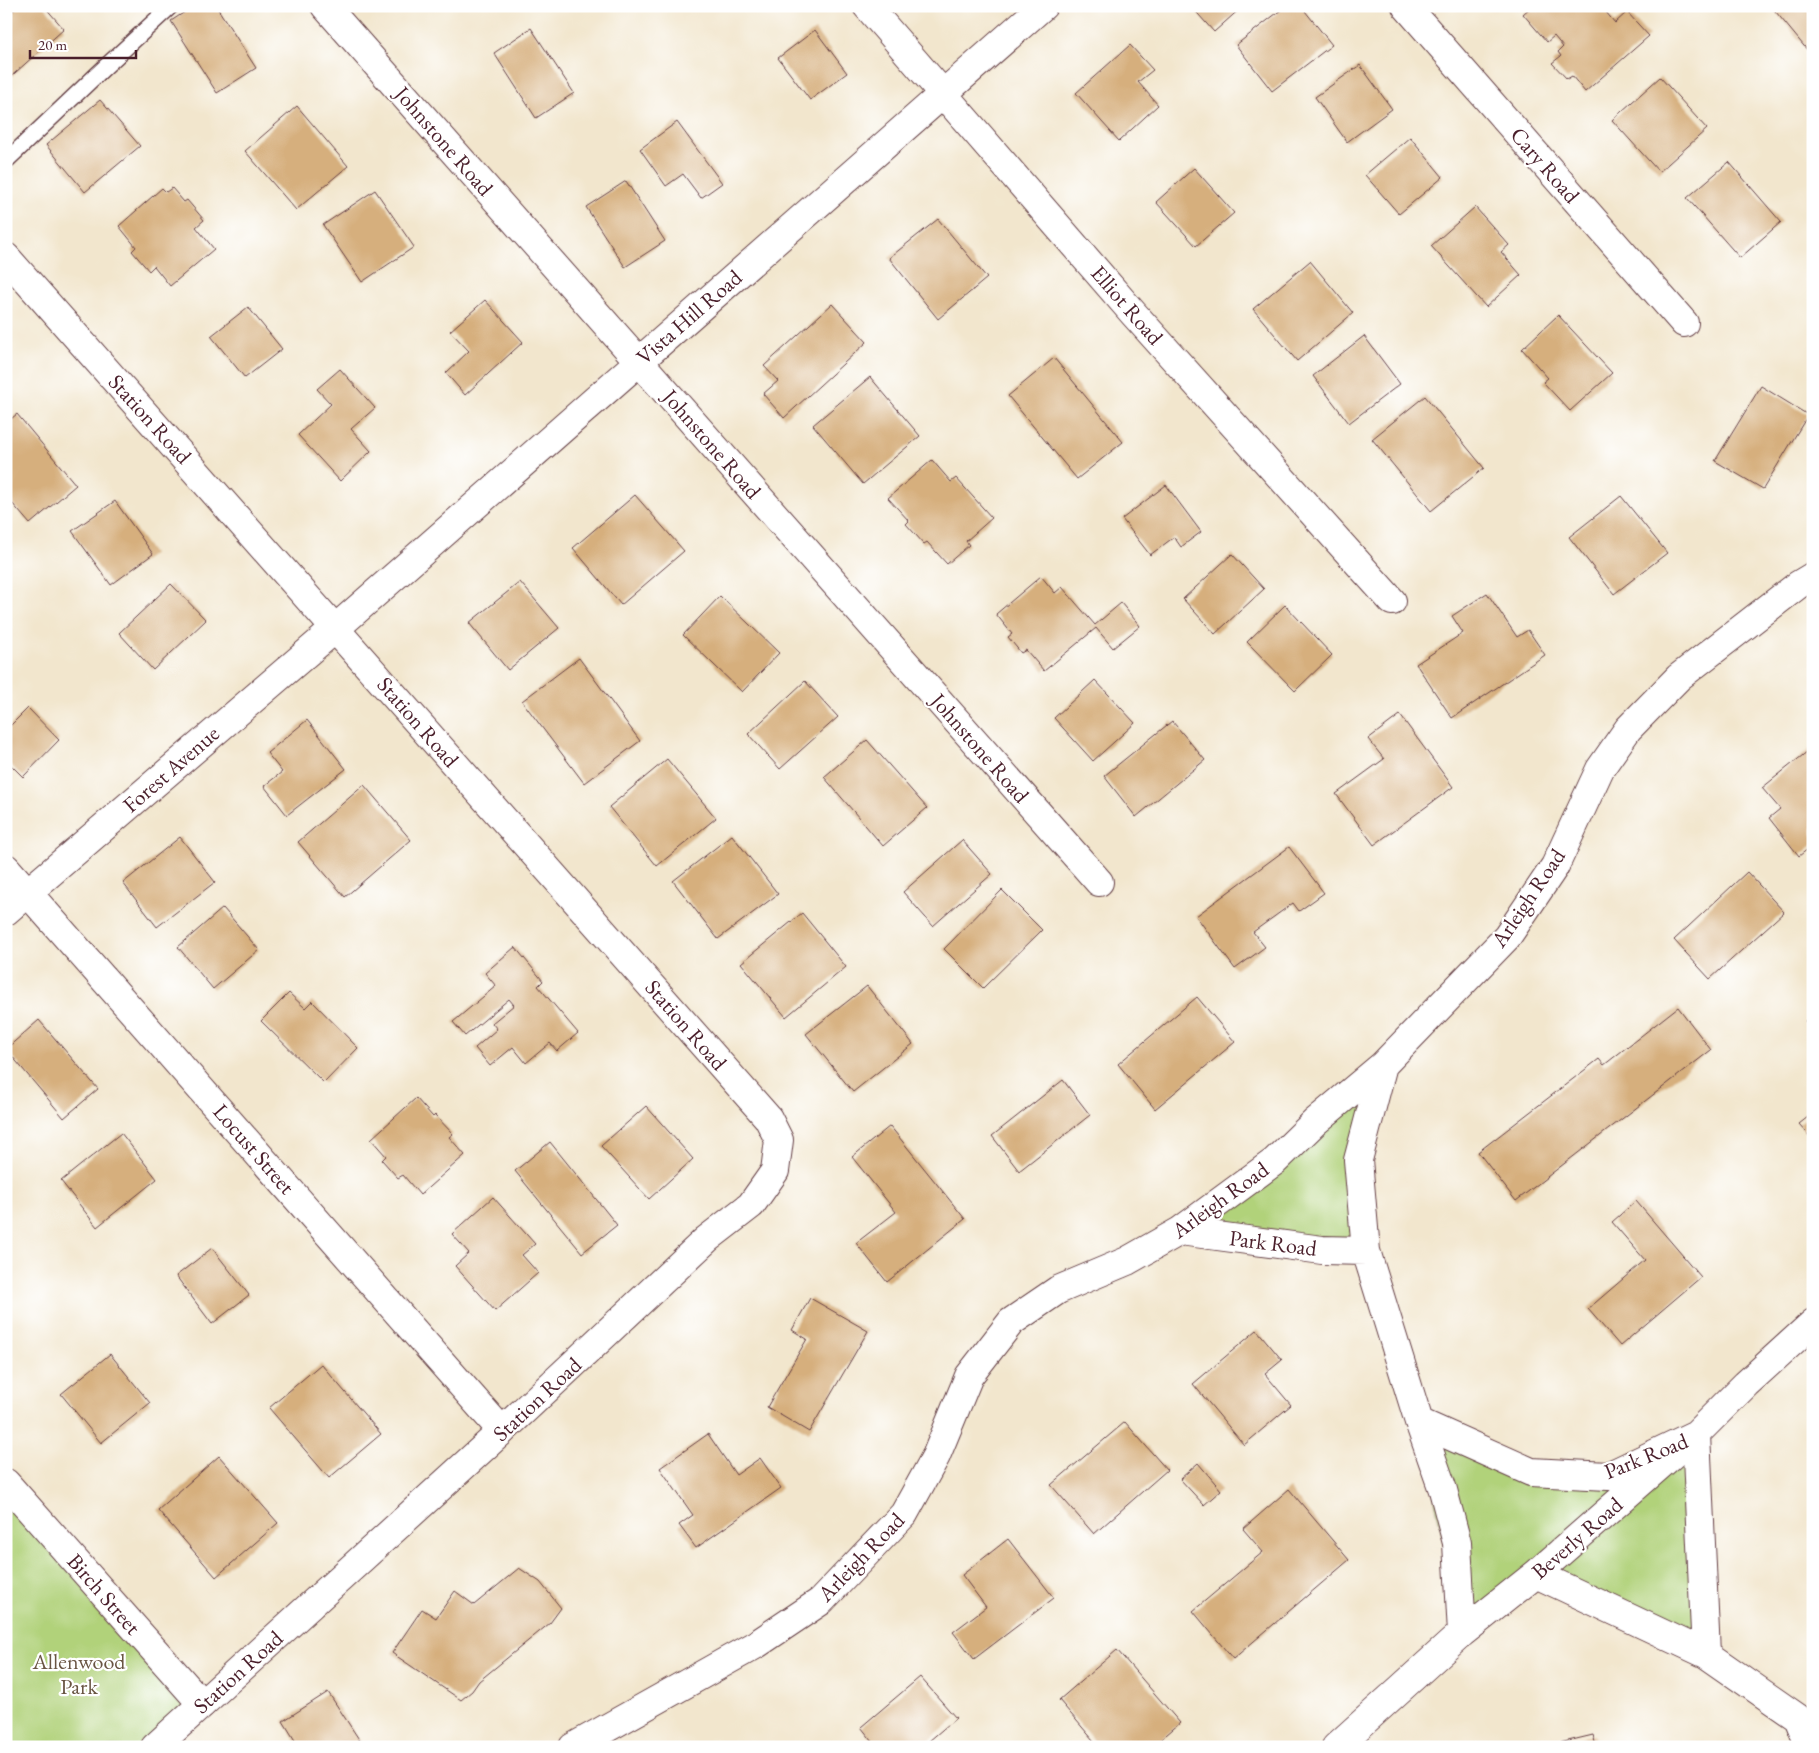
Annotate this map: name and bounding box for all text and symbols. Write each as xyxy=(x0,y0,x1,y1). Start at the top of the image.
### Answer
scale bar xyxy=(30,28,136,60)
text: 20 m xyxy=(38,35,67,54)
street label: Johnstone Road xyxy=(387,78,500,203)
street label: Cary Road xyxy=(1504,121,1587,210)
street label: Elliot Road xyxy=(1084,259,1170,352)
street label: Vista Hill Road xyxy=(630,262,749,371)
street label: Station Road xyxy=(102,368,199,471)
street label: Johnstone Road xyxy=(655,381,768,506)
street label: Station Road xyxy=(371,671,466,774)
street label: Johnstone Road xyxy=(923,685,1036,810)
street label: Forest Avenue xyxy=(117,719,226,819)
street label: Arleigh Road xyxy=(1484,842,1572,954)
street label: Station Road xyxy=(639,974,734,1077)
street label: Locust Street xyxy=(207,1098,301,1200)
street label: Arleigh Road xyxy=(1165,1155,1275,1246)
street label: Park Road xyxy=(1228,1223,1319,1263)
street label: Station Road xyxy=(486,1350,588,1448)
street label: Park Road xyxy=(1600,1426,1693,1486)
street label: Beverly Road xyxy=(1525,1490,1629,1586)
street label: Arleigh Road xyxy=(811,1506,911,1608)
street label: Birch Street xyxy=(61,1547,147,1641)
street label: Station Road xyxy=(187,1623,290,1720)
park label: Allenwood Park xyxy=(32,1647,126,1701)

